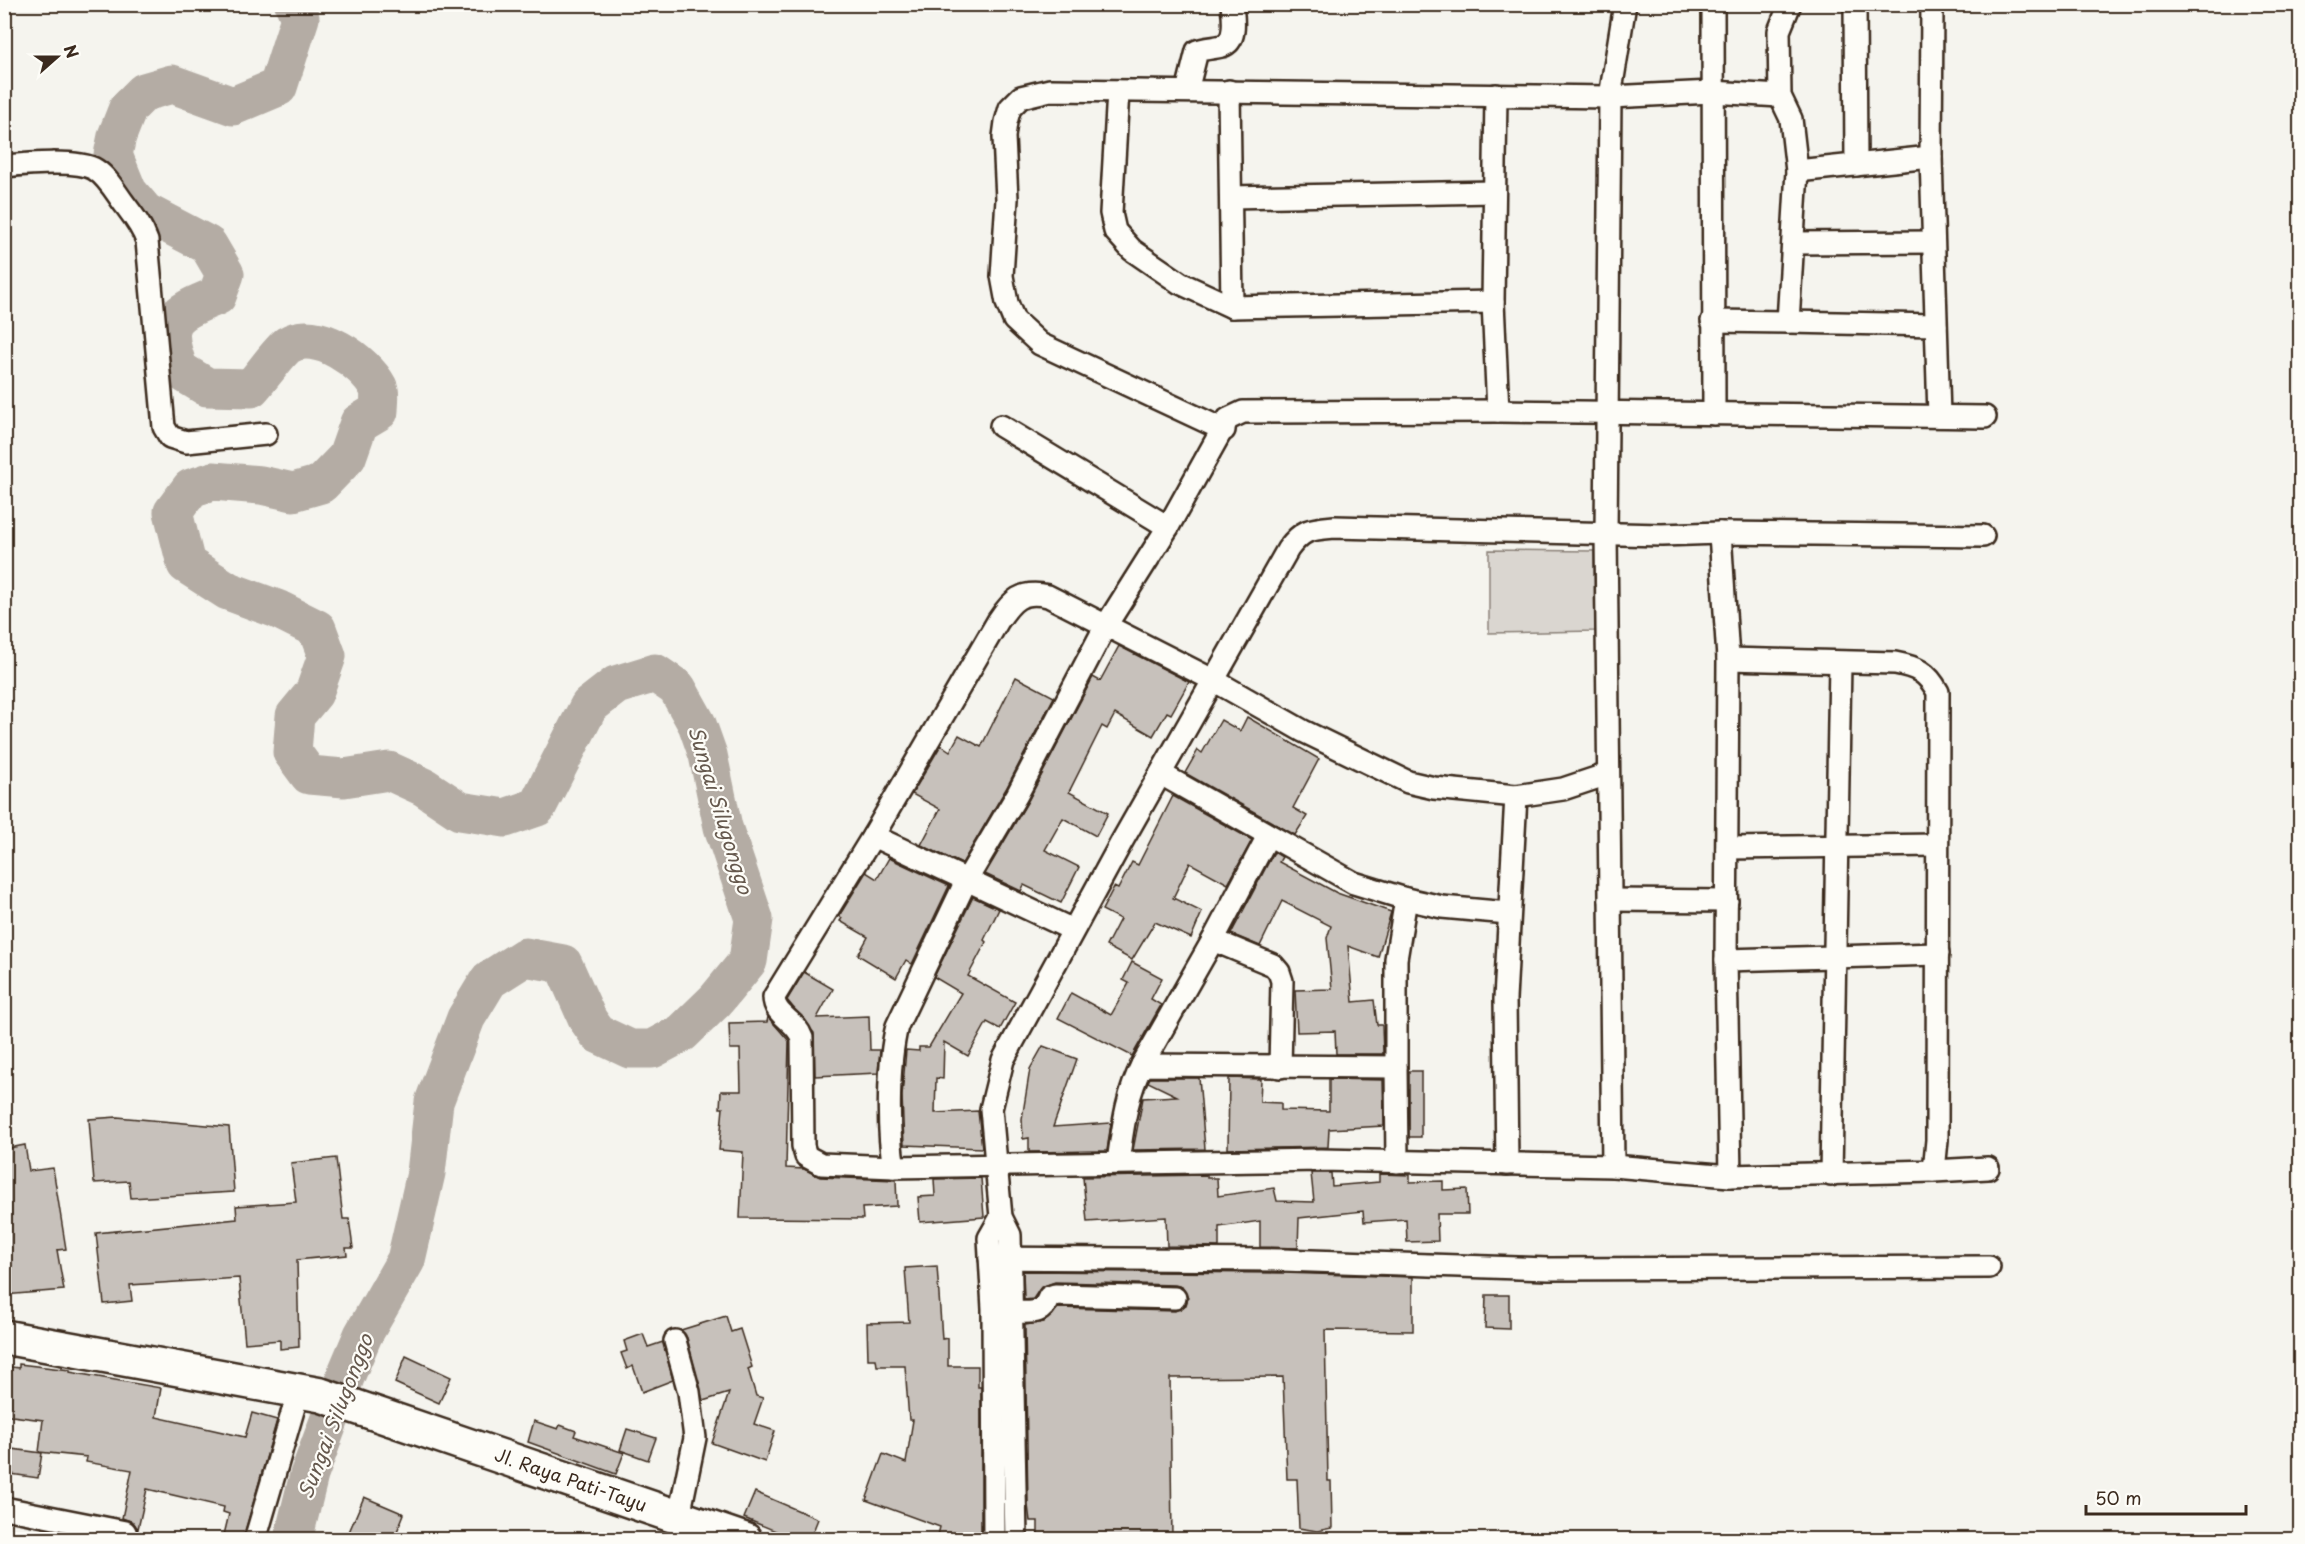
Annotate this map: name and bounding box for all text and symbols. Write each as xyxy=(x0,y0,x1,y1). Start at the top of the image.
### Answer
north arrow xyxy=(27,27,87,87)
text: N xyxy=(58,41,85,61)
water label: Sungai Silugonggo xyxy=(681,722,761,899)
water label: Sungai Silugonggo xyxy=(290,1328,381,1503)
street label: Jl. Raya Pati-Tayu xyxy=(491,1440,651,1518)
scale bar xyxy=(2086,1478,2246,1516)
text: 50 m xyxy=(2095,1484,2142,1511)

